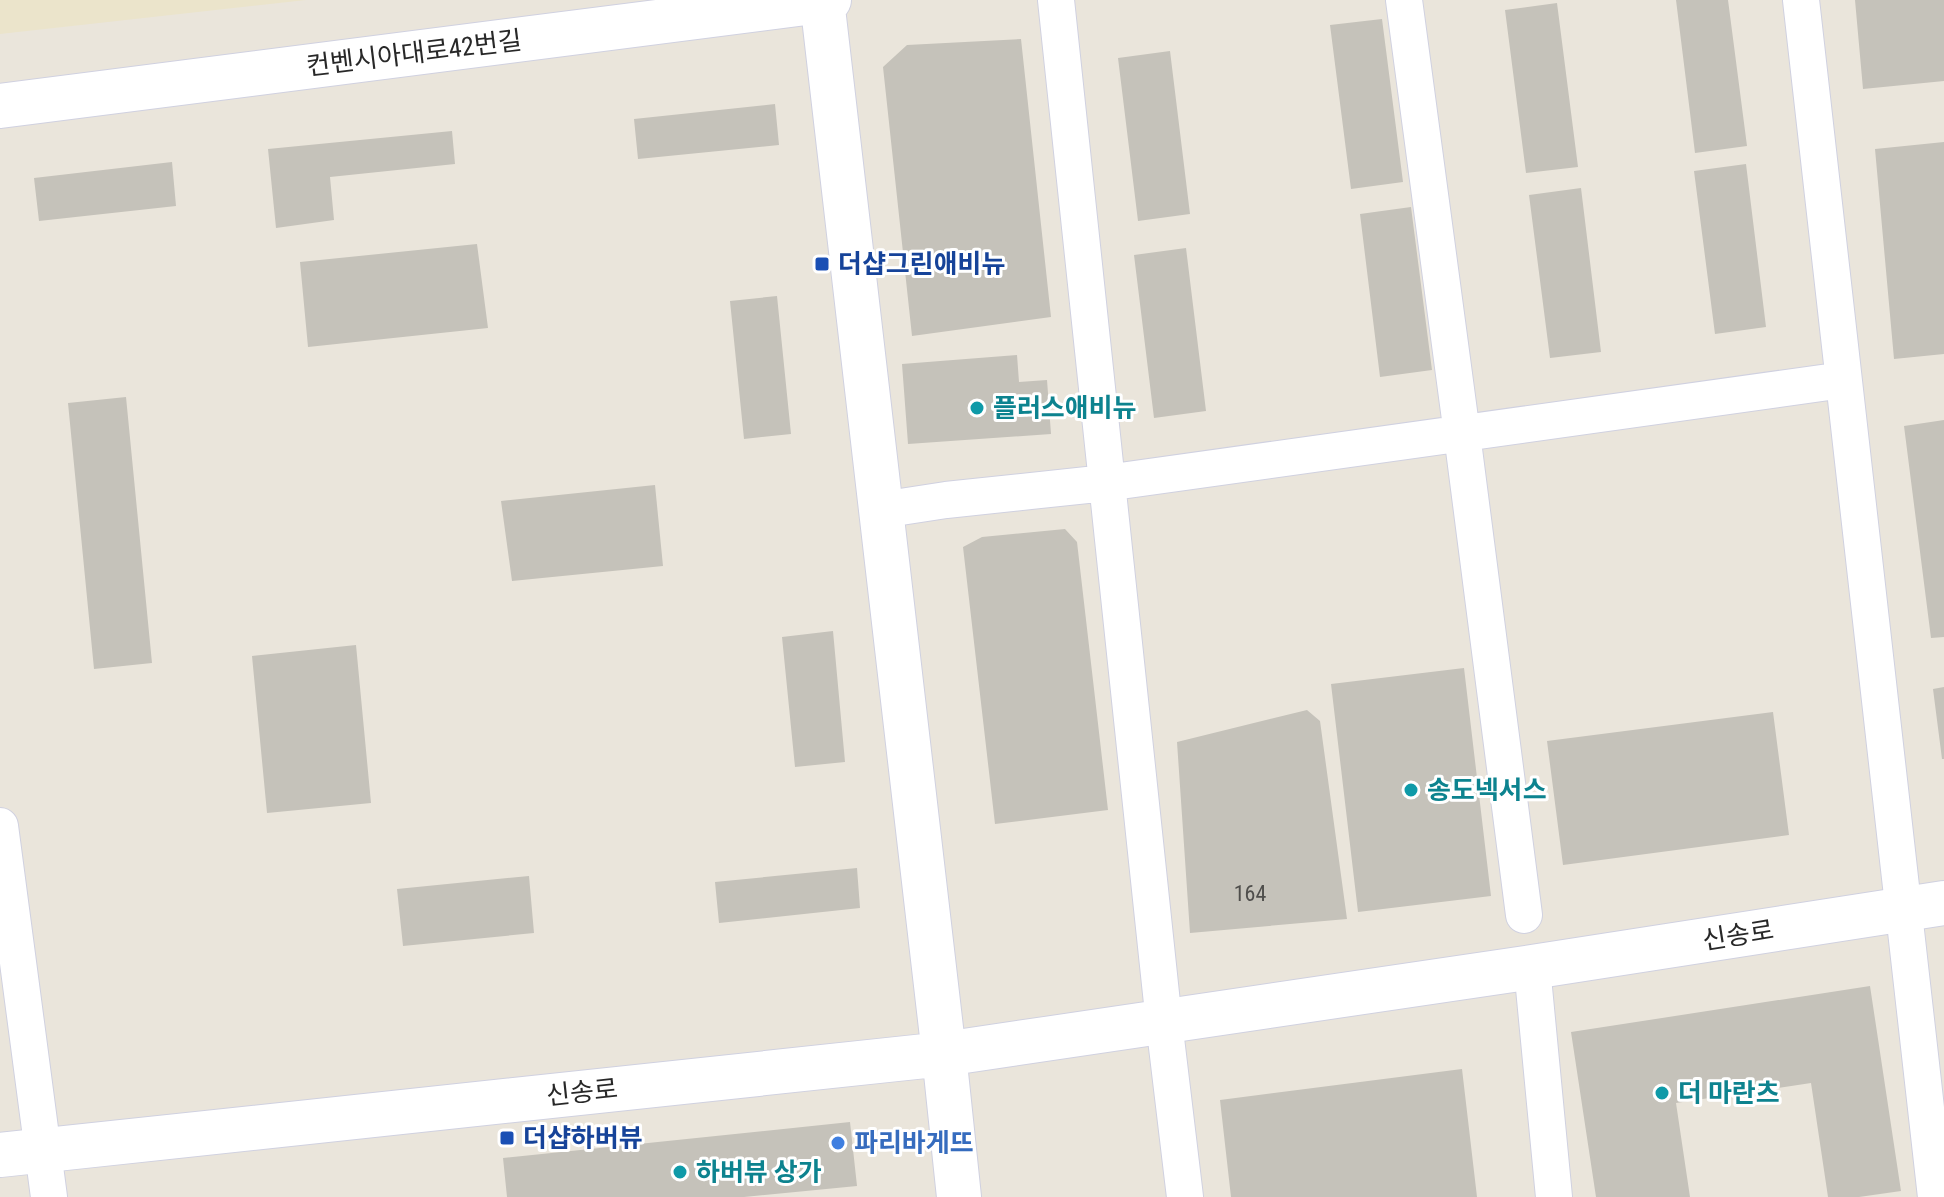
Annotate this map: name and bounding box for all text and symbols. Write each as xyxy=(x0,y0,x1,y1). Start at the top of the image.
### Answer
street label: 컨벤시아대로42번길 xyxy=(304,25,524,81)
place label: 더샵그린애비뉴 xyxy=(838,249,1005,279)
marker: 더샵그린애비뉴 xyxy=(813,255,831,273)
place label: 플러스애비뉴 xyxy=(993,393,1137,423)
marker: 플러스애비뉴 xyxy=(968,399,986,417)
place label: 송도넥서스 xyxy=(1427,775,1547,805)
marker: 송도넥서스 xyxy=(1402,781,1420,799)
house number: 164 xyxy=(1234,881,1266,906)
street label: 신송로 xyxy=(1700,915,1776,955)
street label: 신송로 xyxy=(545,1073,619,1111)
place label: 더 마란츠 xyxy=(1678,1078,1780,1108)
marker: 더 마란츠 xyxy=(1653,1084,1671,1102)
place label: 더샵하버뷰 xyxy=(523,1123,643,1153)
place label: 파리바게뜨 xyxy=(854,1128,974,1158)
marker: 더샵하버뷰 xyxy=(498,1129,516,1147)
marker: 파리바게뜨 xyxy=(829,1134,847,1152)
place label: 하버뷰 상가 xyxy=(696,1157,822,1187)
marker: 하버뷰 상가 xyxy=(671,1163,689,1181)

